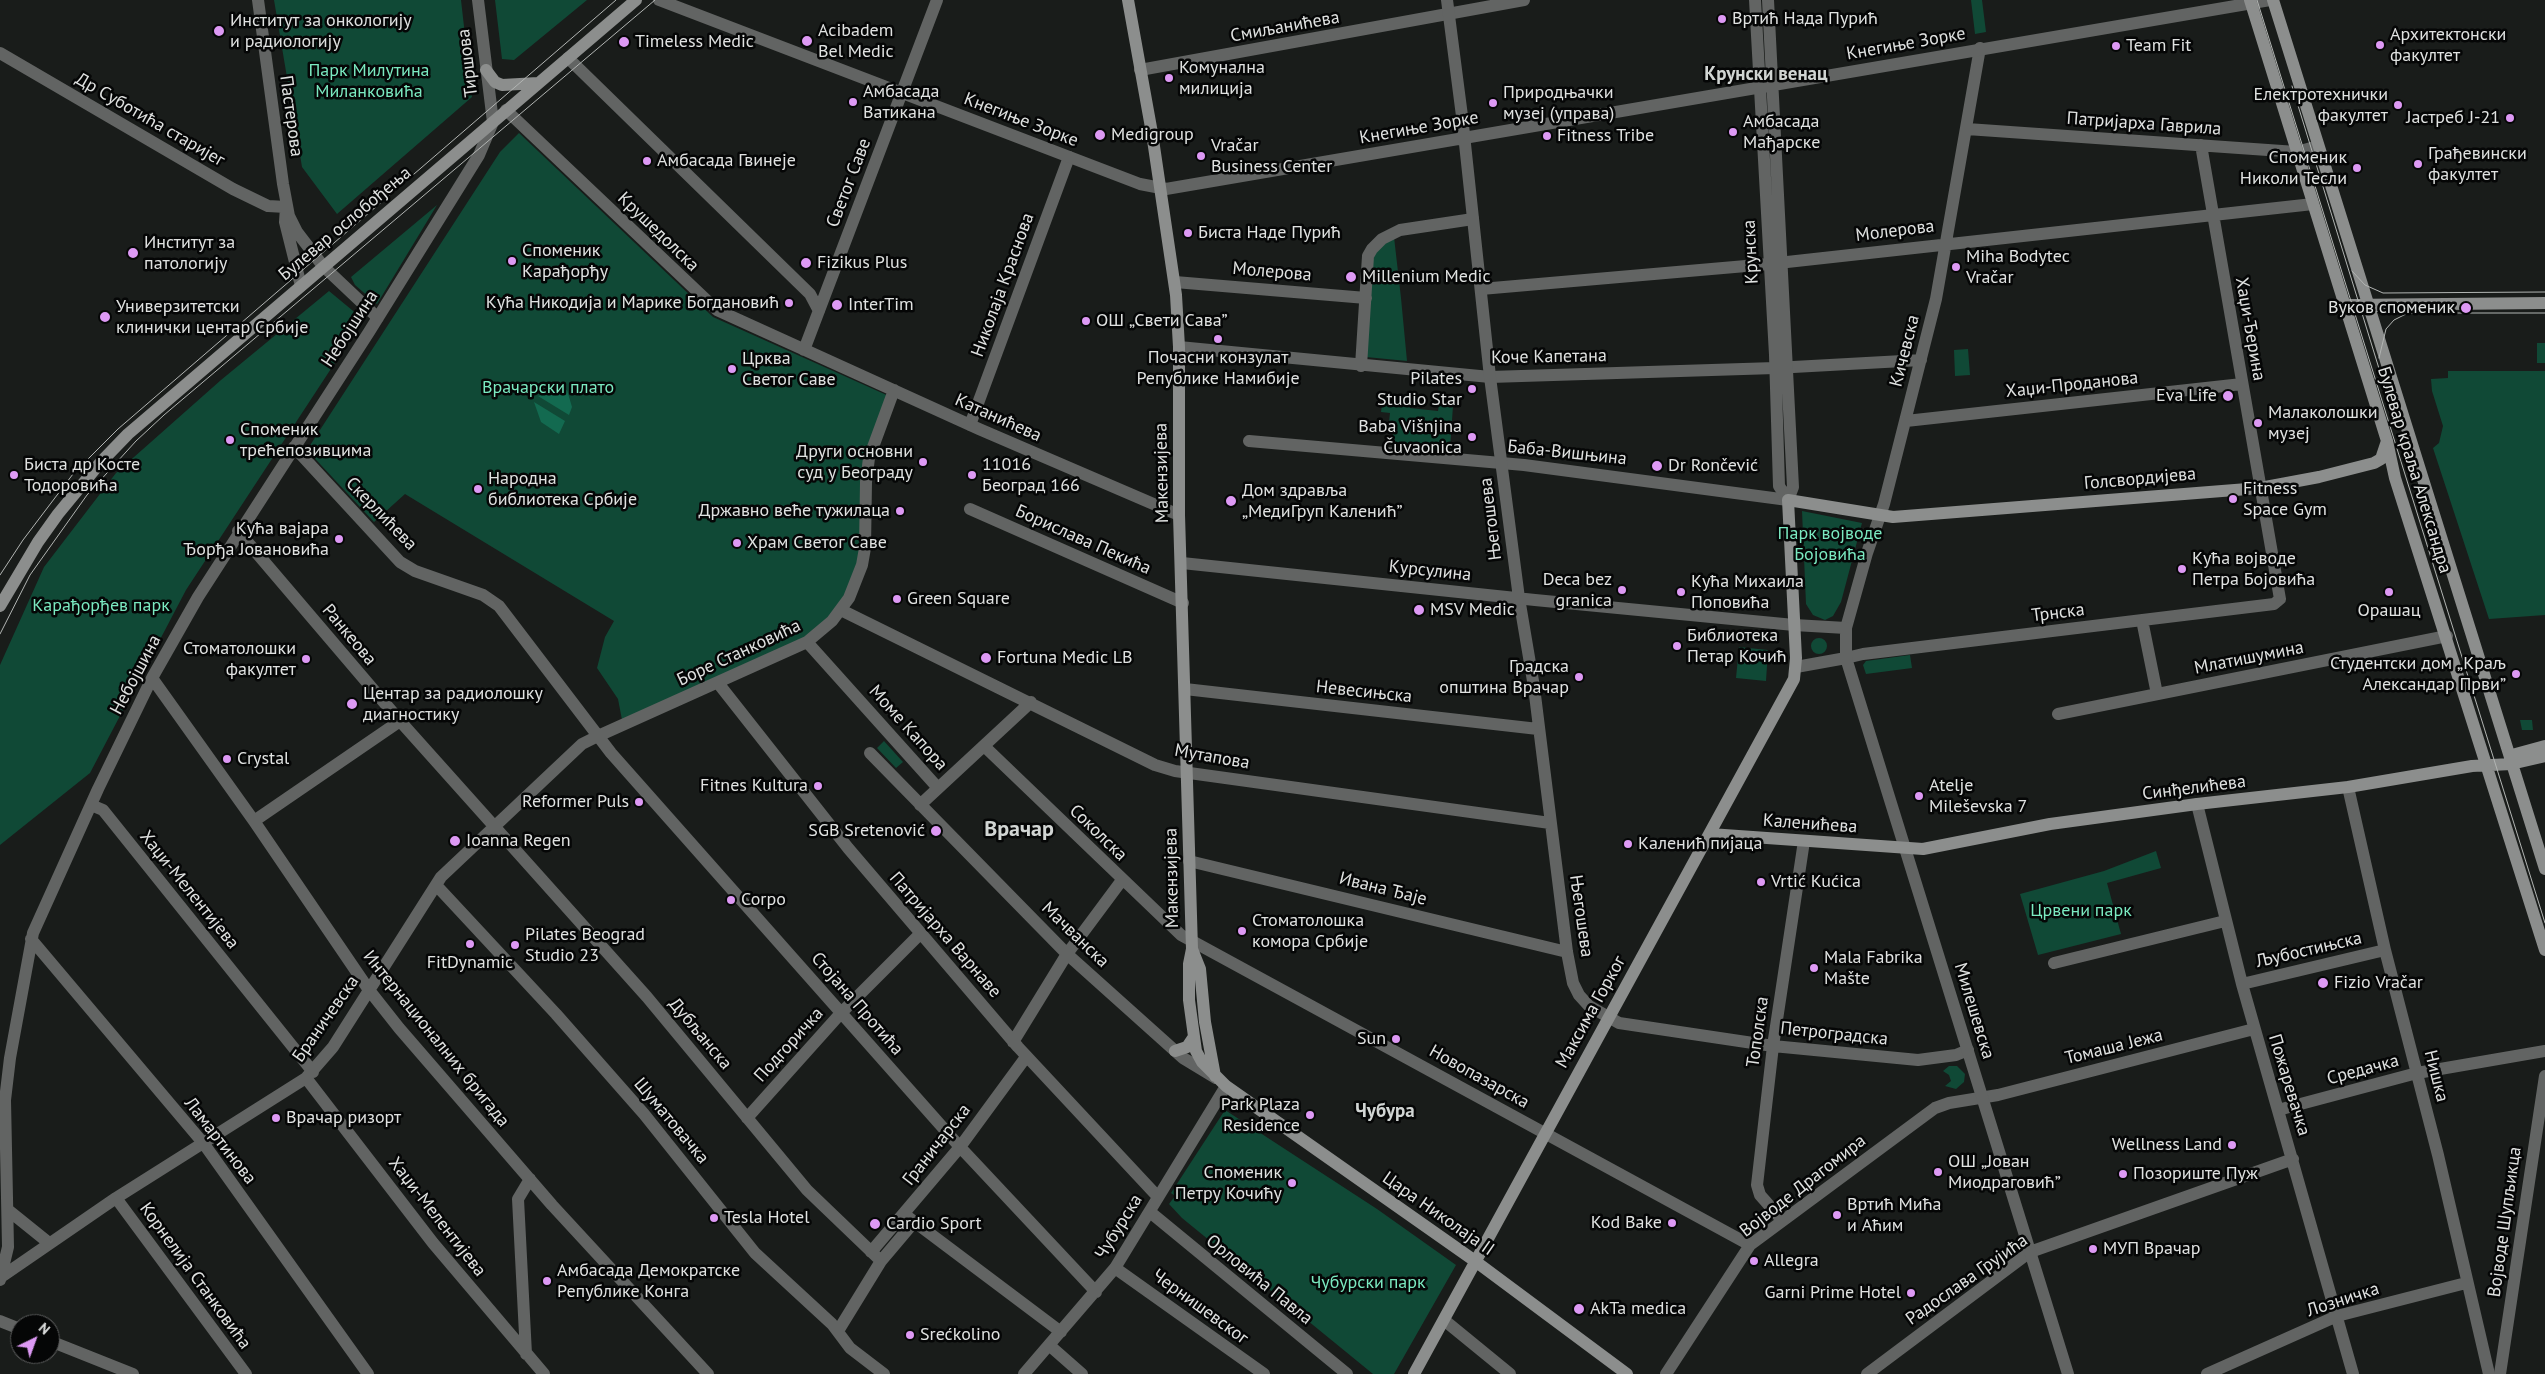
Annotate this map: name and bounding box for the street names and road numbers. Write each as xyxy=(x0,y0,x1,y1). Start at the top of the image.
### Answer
street label: Смиљанићева xyxy=(1229,7,1341,47)
street label: Кнегиње Зорке xyxy=(1845,23,1967,65)
street label: Тиршова xyxy=(453,28,483,98)
street label: Др Суботића старијег xyxy=(71,68,229,172)
street label: Пастерова xyxy=(275,74,307,158)
street label: Кнегиње Зорке xyxy=(961,88,1081,152)
street label: Кнегиње Зорке xyxy=(1358,107,1480,149)
street label: Патријарха Гаврила xyxy=(2066,108,2222,140)
street label: Светог Саве xyxy=(822,135,876,231)
street label: Булевар ослобођења xyxy=(274,162,416,286)
street label: Крушедолска xyxy=(613,188,703,276)
street label: Николаја Краснова xyxy=(967,210,1039,360)
street label: Молерова xyxy=(1854,215,1936,247)
street label: Крунска xyxy=(1739,219,1763,285)
street label: Молерова xyxy=(1232,258,1312,286)
street label: Хаџи-Ђерина xyxy=(2230,276,2270,382)
street label: Небојшина xyxy=(317,287,383,371)
street label: Кичевска xyxy=(1886,313,1924,389)
street label: Коче Капетана xyxy=(1491,345,1607,369)
street label: Булевар краља Александра xyxy=(2372,364,2456,576)
street label: Хаџи-Проданова xyxy=(2005,367,2139,403)
street label: Катанићева xyxy=(951,389,1045,447)
street label: Макензијева xyxy=(1150,423,1174,523)
street label: Баба-Вишњина xyxy=(1506,436,1628,470)
street label: Голсвордијева xyxy=(2083,463,2197,495)
street label: Скерлићева xyxy=(341,473,421,555)
street label: Његошева xyxy=(1475,477,1507,561)
street label: Борислава Пекића xyxy=(1012,500,1154,580)
street label: Курсулина xyxy=(1388,556,1472,586)
street label: Трнска xyxy=(2030,599,2086,627)
street label: Ранкеова xyxy=(317,600,381,670)
street label: Боре Станковића xyxy=(674,615,804,691)
street label: Небојшина xyxy=(106,631,166,719)
street label: Млатишумина xyxy=(2192,637,2306,679)
street label: Невесињска xyxy=(1315,676,1413,708)
street label: Моме Капора xyxy=(864,681,952,775)
street label: Мутапова xyxy=(1173,740,1251,774)
street label: Синђелићева xyxy=(2141,771,2247,805)
street label: Соколска xyxy=(1065,800,1131,866)
street label: Каленићева xyxy=(1762,810,1858,838)
street label: Хаџи-Мелентијева xyxy=(135,827,243,953)
street label: Макензијева xyxy=(1160,828,1184,928)
street label: Патријарха Варнаве xyxy=(885,868,1005,1002)
street label: Ивана Ђаје xyxy=(1337,868,1429,910)
street label: Његошева xyxy=(1565,873,1597,959)
street label: Мачванска xyxy=(1037,898,1113,972)
street label: Љубостињска xyxy=(2254,927,2364,973)
street label: Интернационалних бригада xyxy=(358,947,514,1131)
street label: Стојана Протића xyxy=(806,948,908,1060)
street label: Максима Горког xyxy=(1551,952,1631,1072)
street label: Милешевска xyxy=(1949,960,1999,1062)
street label: Браничевска xyxy=(288,972,364,1066)
street label: Дубљанска xyxy=(664,994,736,1074)
street label: Тополска xyxy=(1742,995,1774,1069)
street label: Подгоричка xyxy=(750,1003,828,1087)
street label: Петроградска xyxy=(1779,1018,1889,1050)
street label: Томаша Јежа xyxy=(2063,1024,2165,1070)
street label: Пожаревачка xyxy=(2263,1031,2315,1139)
street label: Новопазарска xyxy=(1425,1041,1533,1113)
street label: Нишка xyxy=(2419,1048,2453,1104)
street label: Средачка xyxy=(2325,1050,2401,1090)
street label: Шуматовачка xyxy=(629,1074,713,1168)
street label: Ламартинова xyxy=(179,1093,261,1189)
street label: Граничарска xyxy=(899,1100,975,1190)
street label: Војводе Драгомира xyxy=(1736,1130,1870,1242)
street label: Војводе Шупљикца xyxy=(2484,1146,2526,1298)
street label: Хаџи-Мелентијева xyxy=(384,1153,490,1281)
street label: Цара Николаја II xyxy=(1378,1167,1498,1261)
street label: Чубурска xyxy=(1091,1191,1147,1263)
street label: Корнелија Станковића xyxy=(135,1199,255,1353)
street label: Орловића Павла xyxy=(1201,1230,1317,1330)
street label: Радослава Грујића xyxy=(1902,1230,2032,1330)
street label: Чернишевског xyxy=(1148,1265,1252,1349)
street label: Лозничка xyxy=(2304,1278,2382,1322)

